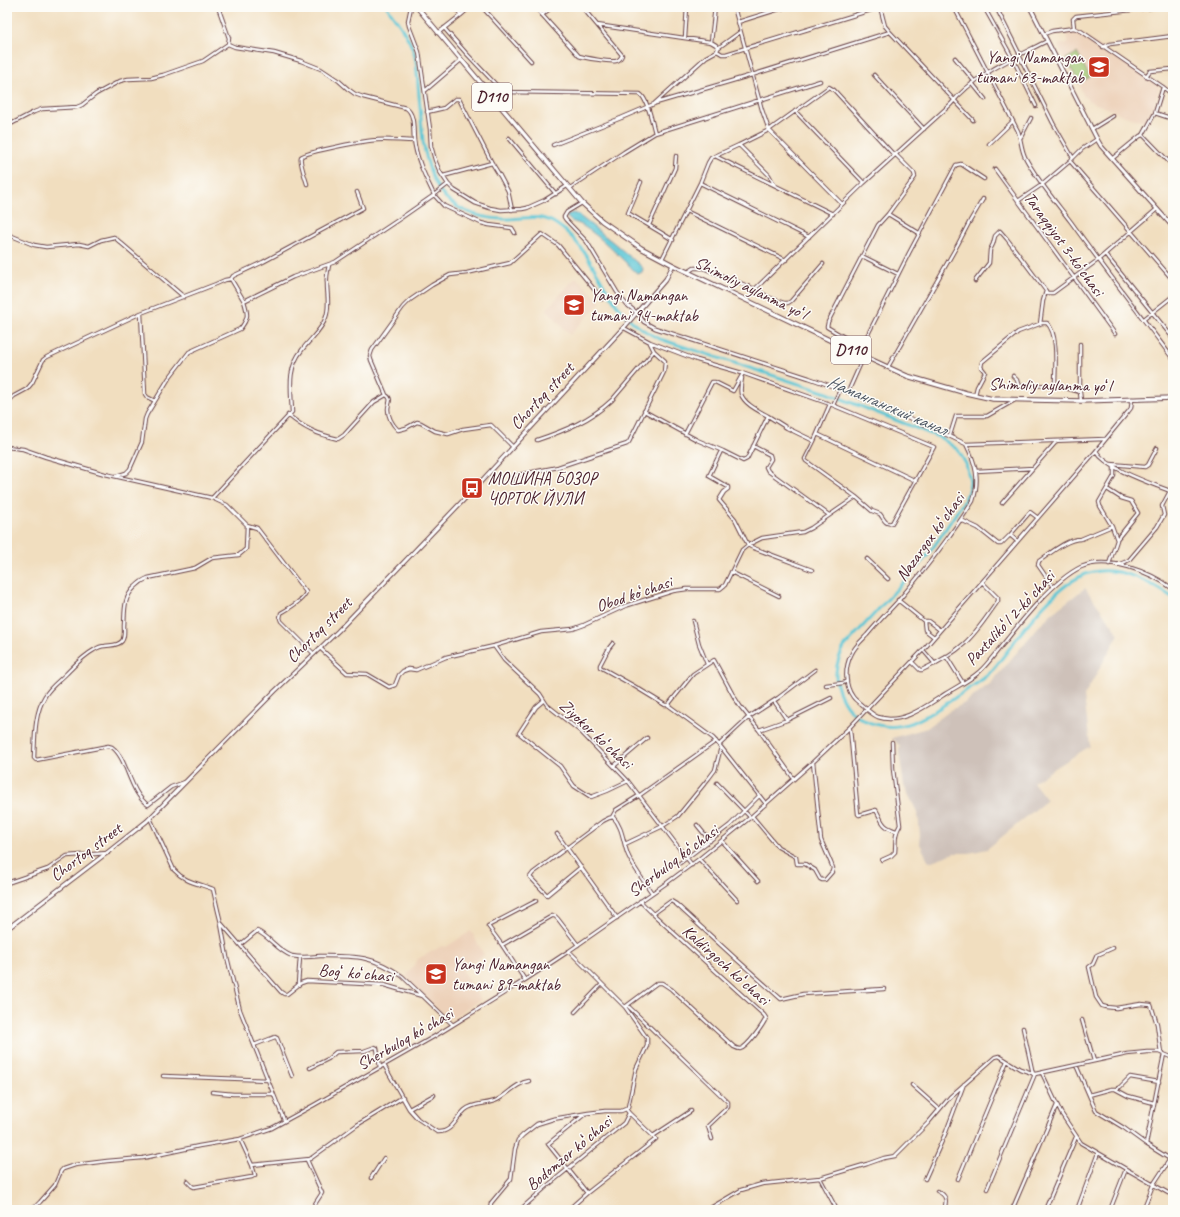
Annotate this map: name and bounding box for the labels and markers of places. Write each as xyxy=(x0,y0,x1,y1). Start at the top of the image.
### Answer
place label: Yangi Namangan tumani 63-maktab xyxy=(976,47,1086,88)
school or university icon: Yangi Namangan tumani 63-maktab xyxy=(1086,54,1112,80)
place label: Yangi Namangan tumani 94-maktab xyxy=(590,285,700,326)
school or university icon: Yangi Namangan tumani 94-maktab xyxy=(561,292,587,318)
place label: МОШИНА БОЗОР ЧОРТОК ЙУЛИ xyxy=(488,468,600,509)
bus stop icon: МОШИНА БОЗОР ЧОРТОК ЙУЛИ xyxy=(459,475,485,501)
place label: Yangi Namangan tumani 89-maktab xyxy=(452,954,562,995)
school or university icon: Yangi Namangan tumani 89-maktab xyxy=(423,961,449,987)

